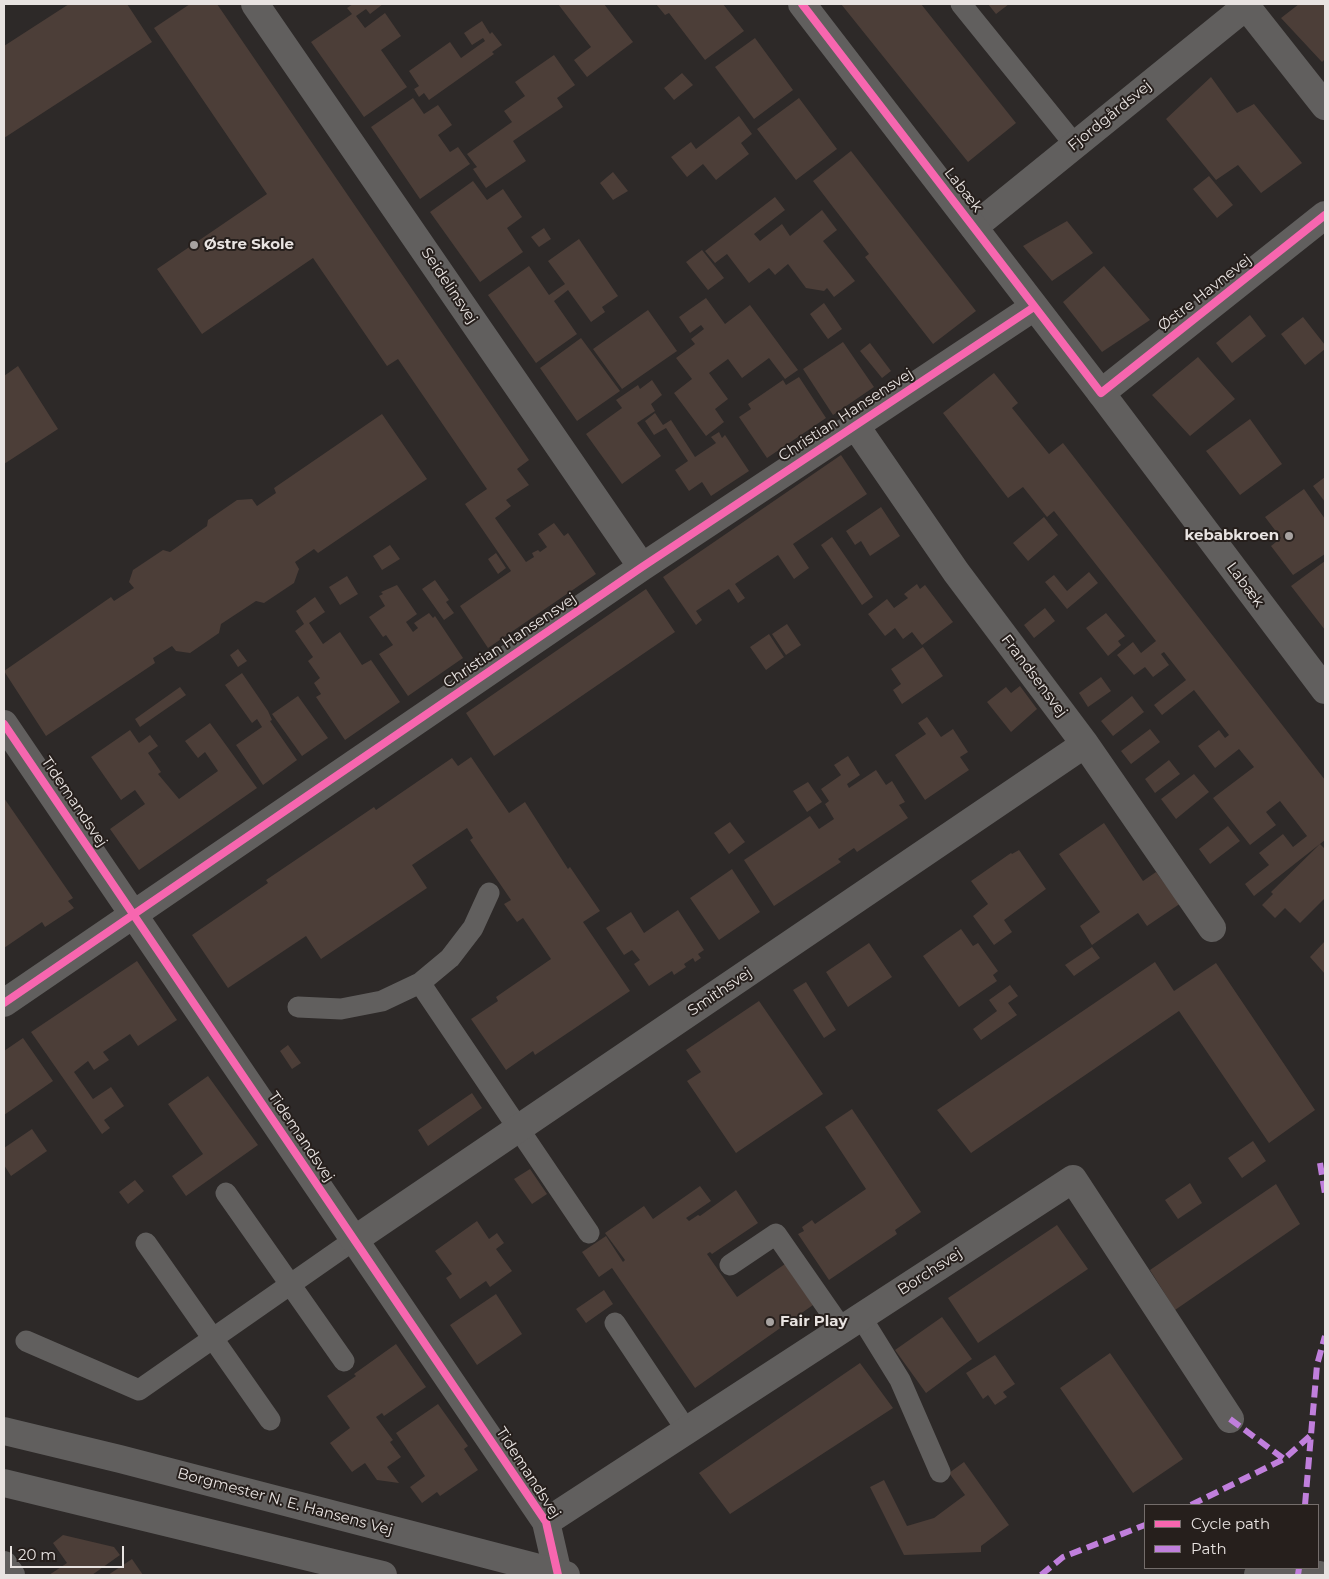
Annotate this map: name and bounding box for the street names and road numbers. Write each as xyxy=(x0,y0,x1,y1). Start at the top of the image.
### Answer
street label: Fjordgårdsvej xyxy=(1065,77,1155,155)
street label: Labæk xyxy=(940,164,986,216)
street label: Seidelinsvej xyxy=(417,245,481,327)
street label: Østre Havnevej xyxy=(1155,251,1255,335)
street label: Christian Hansensvej xyxy=(775,365,917,465)
street label: Labæk xyxy=(1222,559,1268,611)
street label: Christian Hansensvej xyxy=(440,590,580,692)
street label: Frandsensvej xyxy=(997,631,1071,721)
street label: Tidemandsvej xyxy=(37,753,111,851)
street label: Smithsvej xyxy=(685,964,755,1020)
street label: Tidemandsvej xyxy=(264,1088,338,1186)
street label: Borchsvej xyxy=(894,1245,966,1299)
street label: Tidemandsvej xyxy=(492,1424,564,1522)
street label: Borgmester N. E. Hansens Vej xyxy=(175,1465,395,1539)

